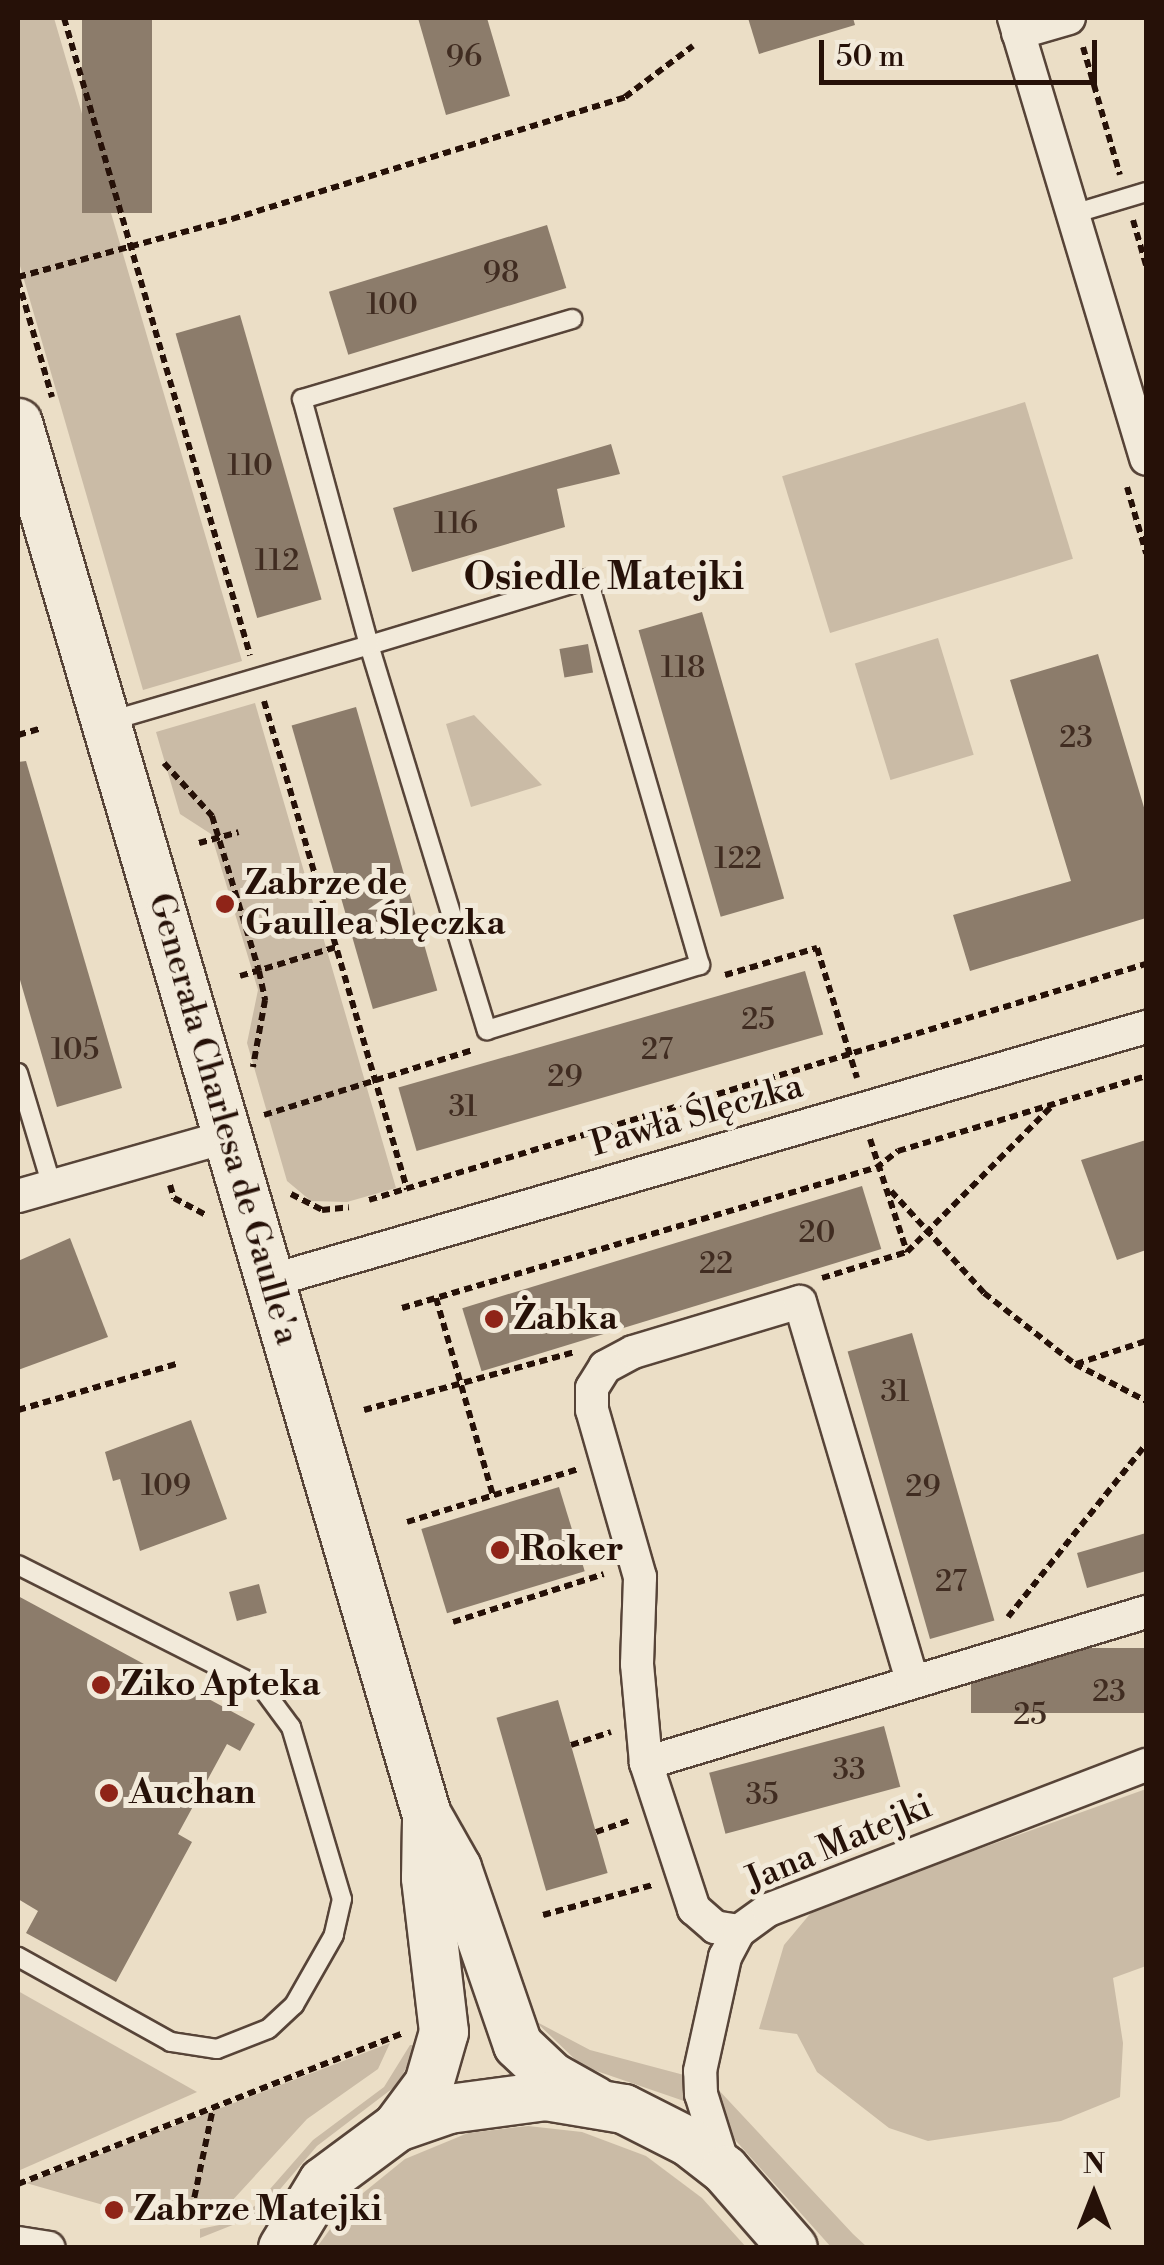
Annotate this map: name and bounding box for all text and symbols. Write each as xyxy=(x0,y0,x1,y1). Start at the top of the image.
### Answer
scale bar xyxy=(824,20,1102,82)
text: 50 m xyxy=(836,38,905,76)
house number: 96 xyxy=(446,39,482,75)
house number: 98 xyxy=(483,255,519,291)
house number: 100 xyxy=(366,287,418,323)
house number: 110 xyxy=(227,448,273,484)
house number: 116 xyxy=(434,506,478,542)
house number: 112 xyxy=(255,543,299,579)
district label: Osiedle Matejki xyxy=(464,555,744,601)
house number: 118 xyxy=(661,650,705,686)
house number: 23 xyxy=(1059,720,1093,756)
house number: 122 xyxy=(714,841,762,877)
place label: Zabrze de Gaullea Ślęczka xyxy=(245,863,505,945)
street label: Generała Charlesa de Gaulle'a xyxy=(138,888,308,1350)
marker: Zabrze de Gaullea Ślęczka xyxy=(214,893,236,915)
house number: 25 xyxy=(741,1002,775,1038)
house number: 105 xyxy=(51,1032,99,1068)
house number: 27 xyxy=(641,1032,673,1068)
house number: 29 xyxy=(547,1059,583,1095)
street label: Pawła Ślęczka xyxy=(586,1066,808,1166)
house number: 31 xyxy=(449,1089,477,1125)
house number: 20 xyxy=(799,1215,835,1251)
house number: 22 xyxy=(699,1246,733,1282)
place label: Żabka xyxy=(514,1298,618,1340)
marker: Żabka xyxy=(483,1308,505,1330)
house number: 31 xyxy=(881,1374,909,1410)
house number: 109 xyxy=(141,1468,191,1504)
house number: 29 xyxy=(905,1469,941,1505)
place label: Roker xyxy=(520,1529,624,1571)
marker: Roker xyxy=(489,1539,511,1561)
house number: 27 xyxy=(935,1564,967,1600)
place label: Ziko Apteka xyxy=(121,1664,320,1706)
marker: Ziko Apteka xyxy=(90,1674,112,1696)
house number: 23 xyxy=(1092,1674,1126,1710)
house number: 25 xyxy=(1013,1697,1047,1733)
house number: 33 xyxy=(832,1752,866,1788)
place label: Auchan xyxy=(129,1772,255,1814)
house number: 35 xyxy=(745,1777,779,1813)
marker: Auchan xyxy=(98,1782,120,1804)
street label: Jana Matejki xyxy=(740,1786,938,1902)
north arrow xyxy=(1044,2145,1144,2245)
text: N xyxy=(1083,2147,1105,2182)
place label: Zabrze Matejki xyxy=(134,2189,382,2231)
marker: Zabrze Matejki xyxy=(103,2199,125,2221)

